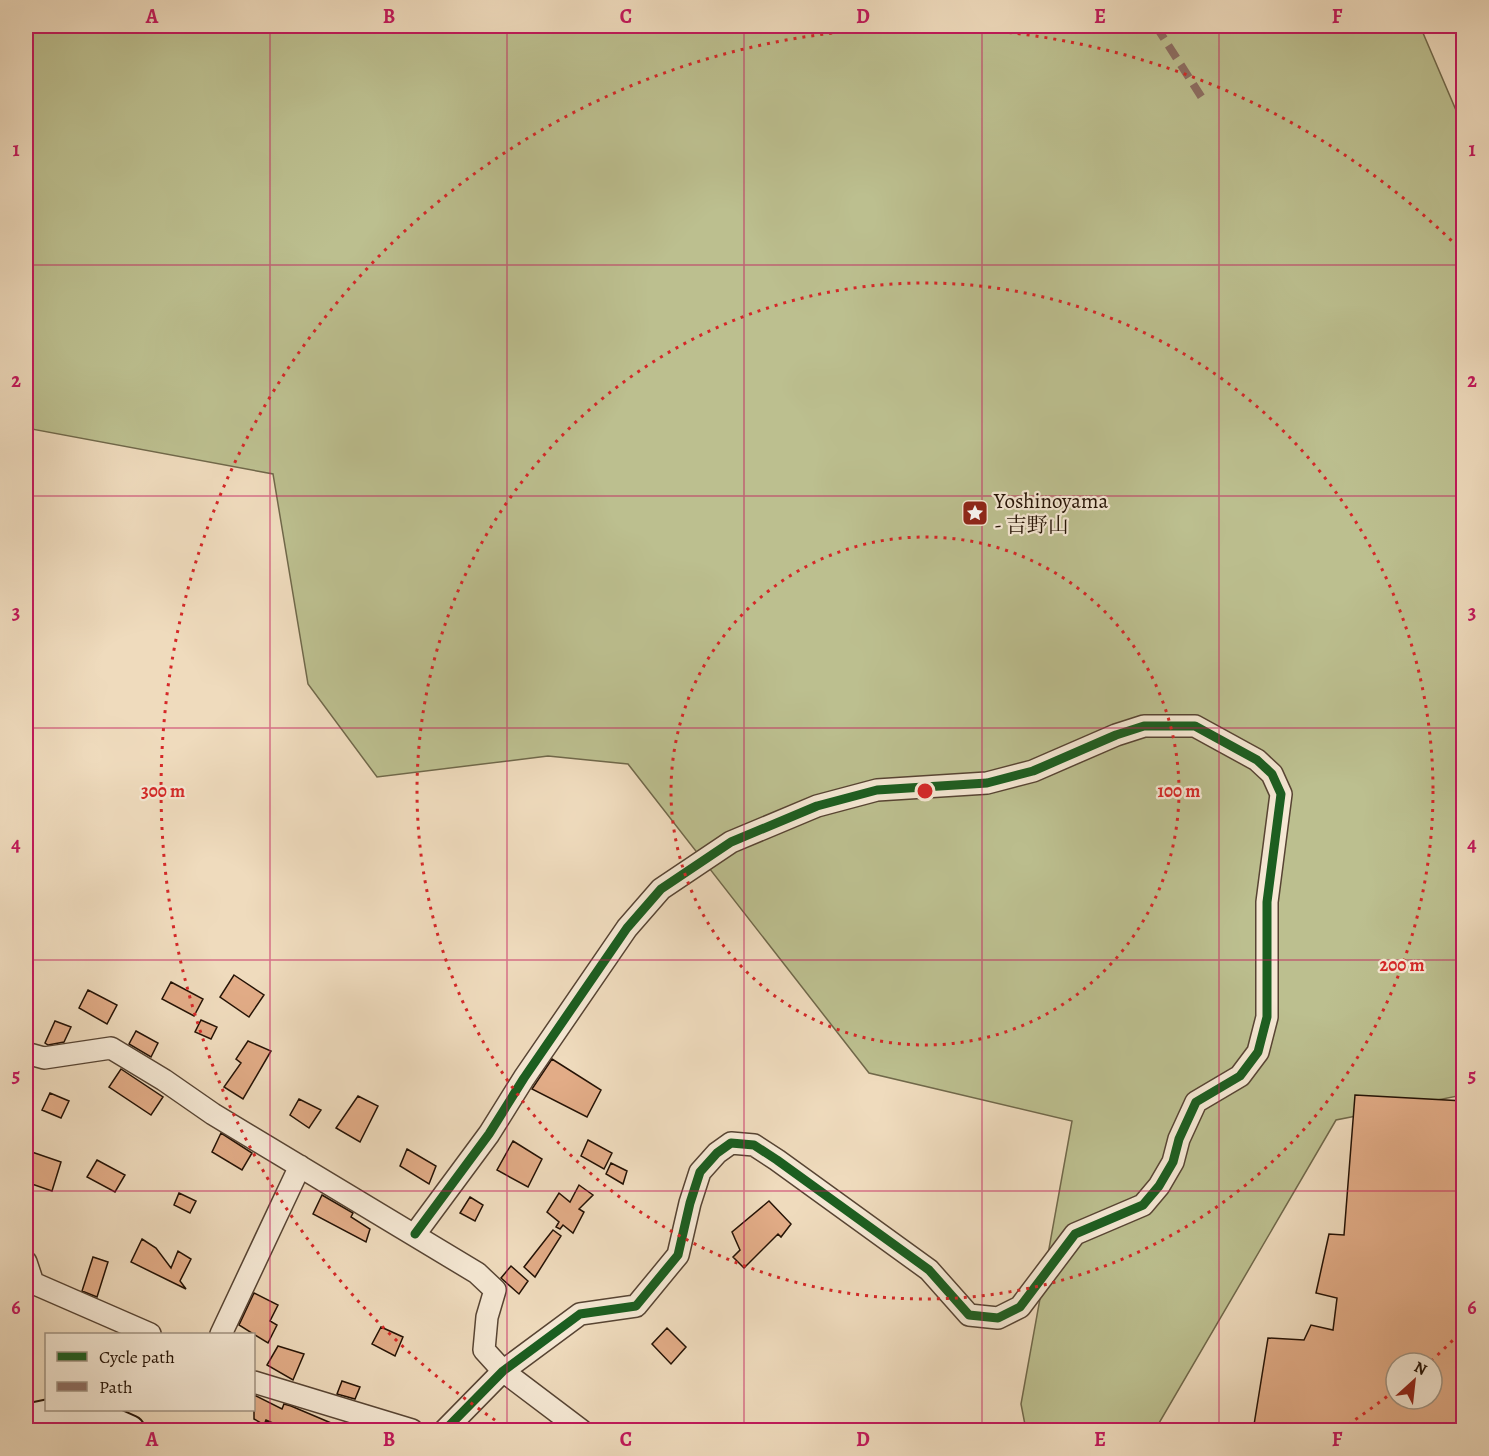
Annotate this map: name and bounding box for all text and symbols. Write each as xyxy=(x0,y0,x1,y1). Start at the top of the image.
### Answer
text: A xyxy=(145,3,159,30)
text: B xyxy=(383,3,395,30)
text: C xyxy=(620,3,632,30)
text: D xyxy=(856,3,870,30)
text: E xyxy=(1094,3,1106,30)
text: F xyxy=(1332,3,1343,30)
text: 1 xyxy=(12,136,20,163)
text: 1 xyxy=(1468,136,1476,163)
text: 2 xyxy=(11,367,21,394)
text: 2 xyxy=(1467,367,1477,394)
place label: Yoshinoyama - 吉野山 xyxy=(993,487,1108,539)
place icon: Yoshinoyama - 吉野山 xyxy=(960,498,990,528)
text: 3 xyxy=(12,599,20,626)
text: 3 xyxy=(1468,599,1476,626)
text: 300 m xyxy=(141,779,185,803)
text: 100 m xyxy=(1158,779,1200,803)
centre of rings xyxy=(915,781,935,801)
text: 4 xyxy=(11,831,21,858)
text: 4 xyxy=(1467,831,1477,858)
text: 200 m xyxy=(1379,953,1425,977)
text: 5 xyxy=(12,1062,20,1089)
text: 5 xyxy=(1468,1062,1476,1089)
text: 6 xyxy=(11,1294,21,1321)
text: 6 xyxy=(1467,1294,1477,1321)
legend xyxy=(45,1333,255,1411)
text: Cycle path xyxy=(99,1345,175,1369)
north arrow xyxy=(1384,1351,1444,1411)
text: N xyxy=(1410,1356,1431,1381)
text: Path xyxy=(99,1375,133,1399)
text: A xyxy=(145,1426,159,1453)
text: B xyxy=(383,1426,395,1453)
text: C xyxy=(620,1426,632,1453)
text: D xyxy=(856,1426,870,1453)
text: E xyxy=(1094,1426,1106,1453)
text: F xyxy=(1332,1426,1343,1453)

